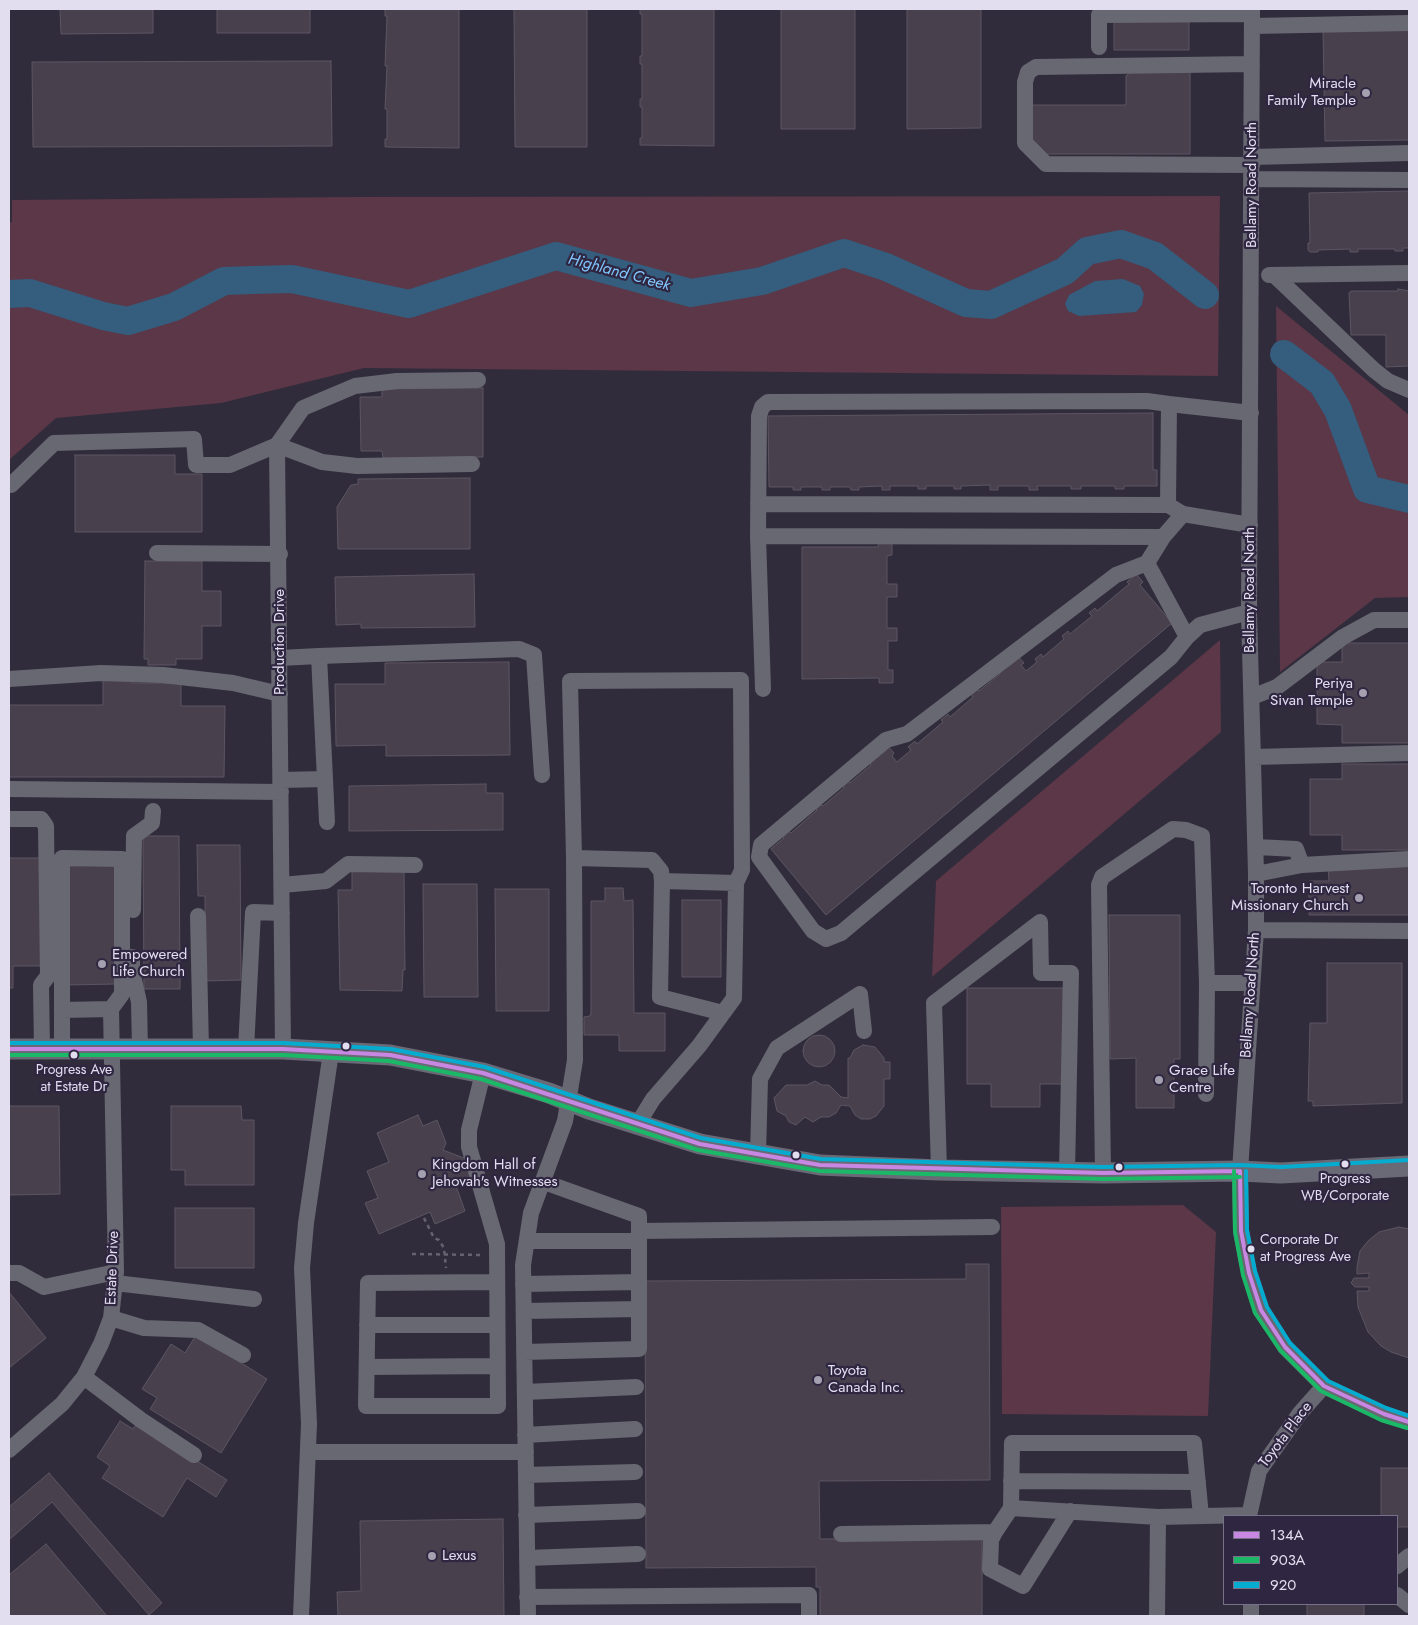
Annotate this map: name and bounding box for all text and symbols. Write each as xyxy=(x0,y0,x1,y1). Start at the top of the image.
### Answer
place label: Miracle Family Temple xyxy=(1267,75,1356,110)
marker: Miracle Family Temple xyxy=(1360,87,1372,99)
street label: Bellamy Road North xyxy=(1243,122,1261,248)
water label: Highland Creek xyxy=(566,250,672,296)
street label: Bellamy Road North xyxy=(1241,527,1259,653)
street label: Production Drive xyxy=(271,589,289,695)
place label: Periya Sivan Temple xyxy=(1270,675,1353,710)
marker: Periya Sivan Temple xyxy=(1357,687,1369,699)
place label: Toronto Harvest Missionary Church xyxy=(1231,880,1349,915)
marker: Toronto Harvest Missionary Church xyxy=(1353,892,1365,904)
street label: Bellamy Road North xyxy=(1238,931,1264,1059)
place label: Empowered Life Church xyxy=(112,946,187,981)
marker: Empowered Life Church xyxy=(96,958,108,970)
unlabelled marker xyxy=(341,1041,351,1051)
marker: Progress Ave at Estate Dr xyxy=(69,1050,79,1060)
place label: Grace Life Centre xyxy=(1169,1062,1235,1097)
place label: Progress Ave at Estate Dr xyxy=(36,1063,112,1096)
marker: Grace Life Centre xyxy=(1153,1074,1165,1086)
unlabelled marker xyxy=(791,1150,801,1160)
place label: Kingdom Hall of Jehovah's Witnesses xyxy=(432,1156,558,1191)
marker: Progress WB/Corporate xyxy=(1340,1159,1350,1169)
unlabelled marker xyxy=(1114,1162,1124,1172)
marker: Kingdom Hall of Jehovah's Witnesses xyxy=(416,1168,428,1180)
place label: Progress WB/Corporate xyxy=(1301,1172,1389,1204)
street label: Estate Drive xyxy=(103,1231,123,1305)
place label: Corporate Dr at Progress Ave xyxy=(1260,1233,1351,1266)
marker: Corporate Dr at Progress Ave xyxy=(1246,1244,1256,1254)
place label: Toyota Canada Inc. xyxy=(828,1362,904,1397)
marker: Toyota Canada Inc. xyxy=(812,1374,824,1386)
street label: Toyota Place xyxy=(1256,1399,1316,1471)
legend xyxy=(1223,1515,1398,1605)
text: 134A xyxy=(1270,1524,1304,1546)
place label: Lexus xyxy=(442,1547,476,1565)
text: 903A xyxy=(1270,1549,1306,1571)
marker: Lexus xyxy=(426,1550,438,1562)
text: 920 xyxy=(1270,1574,1296,1596)

